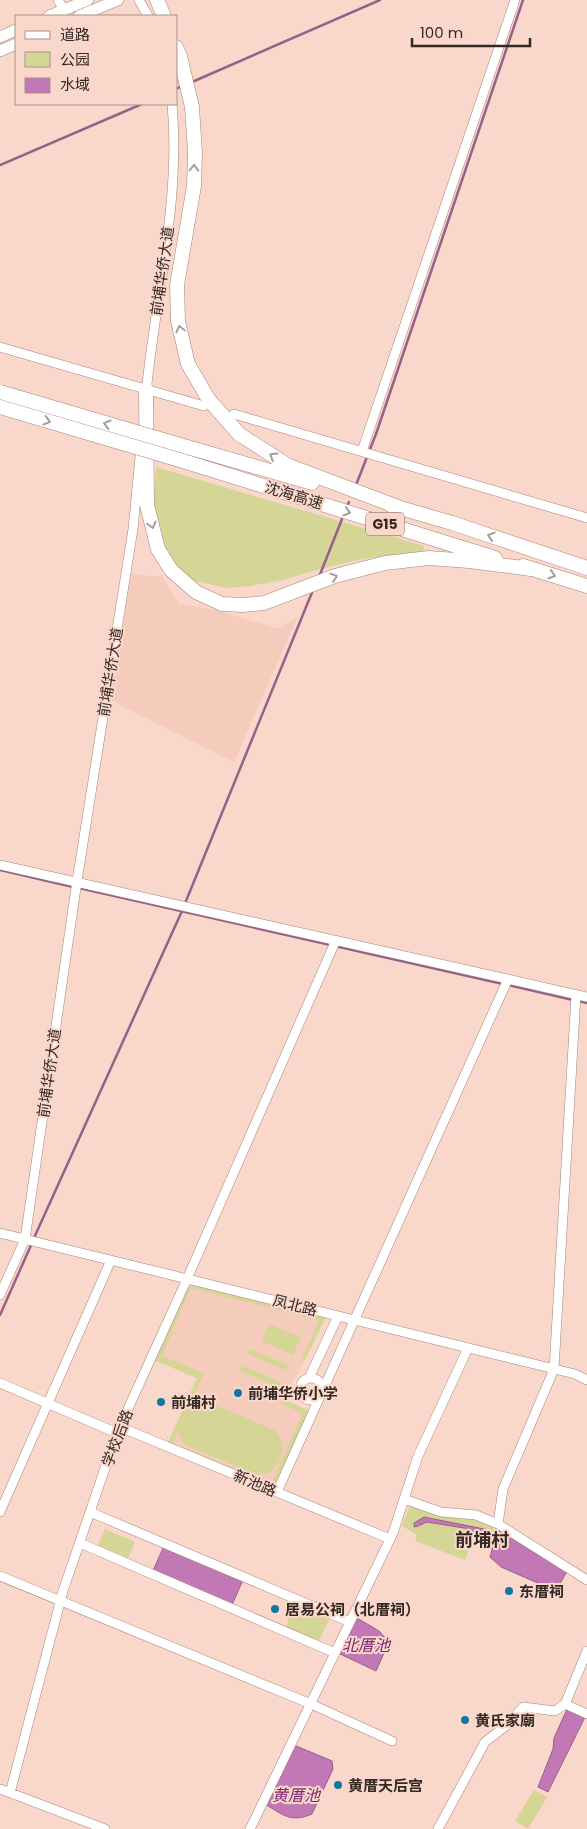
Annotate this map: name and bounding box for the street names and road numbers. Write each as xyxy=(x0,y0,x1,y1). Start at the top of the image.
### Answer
street label: 前埔华侨大道 xyxy=(145,225,179,317)
street label: 沈海高速 xyxy=(262,476,326,514)
road number: G15 xyxy=(366,512,404,536)
street label: 前埔华侨大道 xyxy=(93,626,127,718)
street label: 前埔华侨大道 xyxy=(32,1027,66,1119)
street label: 凤北路 xyxy=(271,1289,319,1321)
street label: 学校后路 xyxy=(96,1406,138,1470)
street label: 新池路 xyxy=(230,1465,280,1501)

